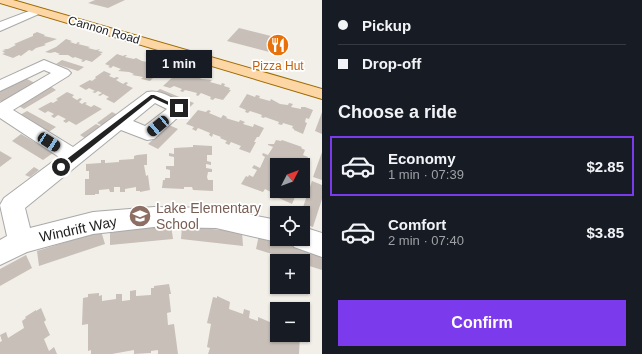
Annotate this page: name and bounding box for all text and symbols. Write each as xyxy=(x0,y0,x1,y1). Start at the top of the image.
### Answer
street label: Cannon Road xyxy=(66,13,142,47)
text: Pickup xyxy=(362,17,411,34)
restaurant icon: Pizza Hut xyxy=(265,32,291,58)
callout: 1 min xyxy=(146,50,212,78)
text: Drop-off xyxy=(362,55,421,72)
text: 1 min xyxy=(162,56,196,71)
place label: Pizza Hut xyxy=(252,59,304,73)
route end xyxy=(170,99,188,117)
text: Choose a ride xyxy=(338,102,457,122)
car xyxy=(145,114,171,138)
car xyxy=(36,130,62,154)
icon: car xyxy=(340,148,376,184)
text: Economy xyxy=(388,150,456,167)
route start xyxy=(52,158,70,176)
north arrow xyxy=(270,158,310,198)
map controls xyxy=(270,158,310,342)
text: $2.85 xyxy=(586,158,624,175)
text: 1 min · 07:39 xyxy=(388,167,464,182)
place label: Lake Elementary School xyxy=(156,200,261,232)
school or university icon: Lake Elementary School xyxy=(127,203,153,229)
button: locate xyxy=(270,206,310,246)
street label: Windrift Way xyxy=(38,213,118,245)
icon: car xyxy=(340,214,376,250)
text: Comfort xyxy=(388,216,446,233)
text: $3.85 xyxy=(586,224,624,241)
text: 2 min · 07:40 xyxy=(388,233,464,248)
button: + xyxy=(270,254,310,294)
button: Confirm xyxy=(338,300,626,346)
button: − xyxy=(270,302,310,342)

